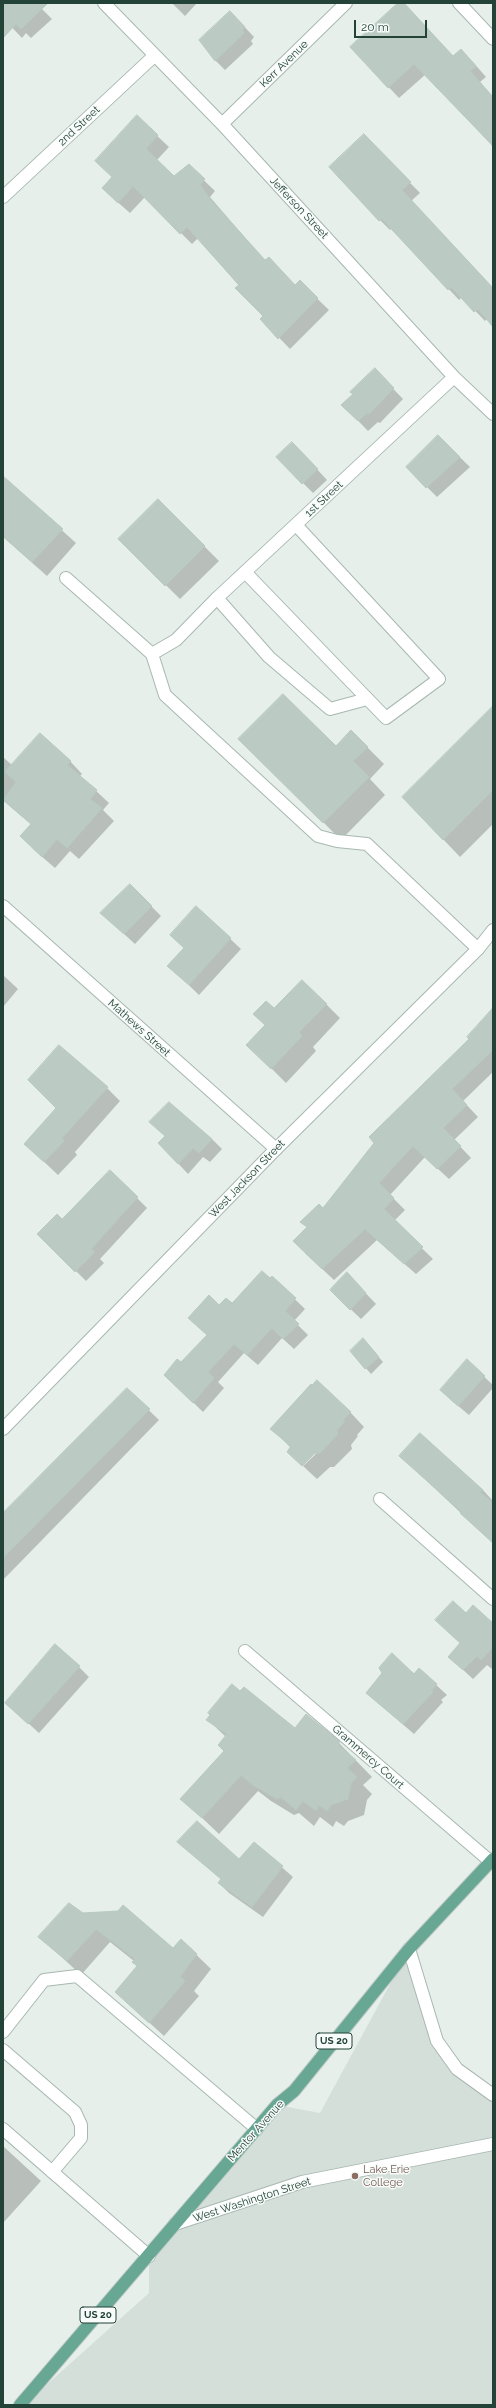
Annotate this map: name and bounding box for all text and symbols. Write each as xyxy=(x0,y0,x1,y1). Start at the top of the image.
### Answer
scale bar xyxy=(356,12,429,38)
text: 20 m xyxy=(361,20,389,34)
street label: Kerr Avenue xyxy=(257,38,311,90)
street label: 2nd Street xyxy=(55,103,103,149)
street label: Jefferson Street xyxy=(267,174,331,242)
street label: 1st Street xyxy=(302,478,346,520)
street label: Mathews Street xyxy=(105,997,173,1059)
street label: West Jackson Street xyxy=(206,1137,288,1221)
street label: Grammercy Court xyxy=(329,1722,407,1792)
road number: US 20 xyxy=(316,2033,352,2049)
street label: Mentor Avenue xyxy=(225,2098,287,2164)
place label: Lake Erie College xyxy=(363,2163,410,2189)
marker: Lake Erie College xyxy=(350,2171,360,2181)
street label: West Washington Street xyxy=(191,2175,313,2225)
road number: US 20 xyxy=(80,2307,116,2323)

